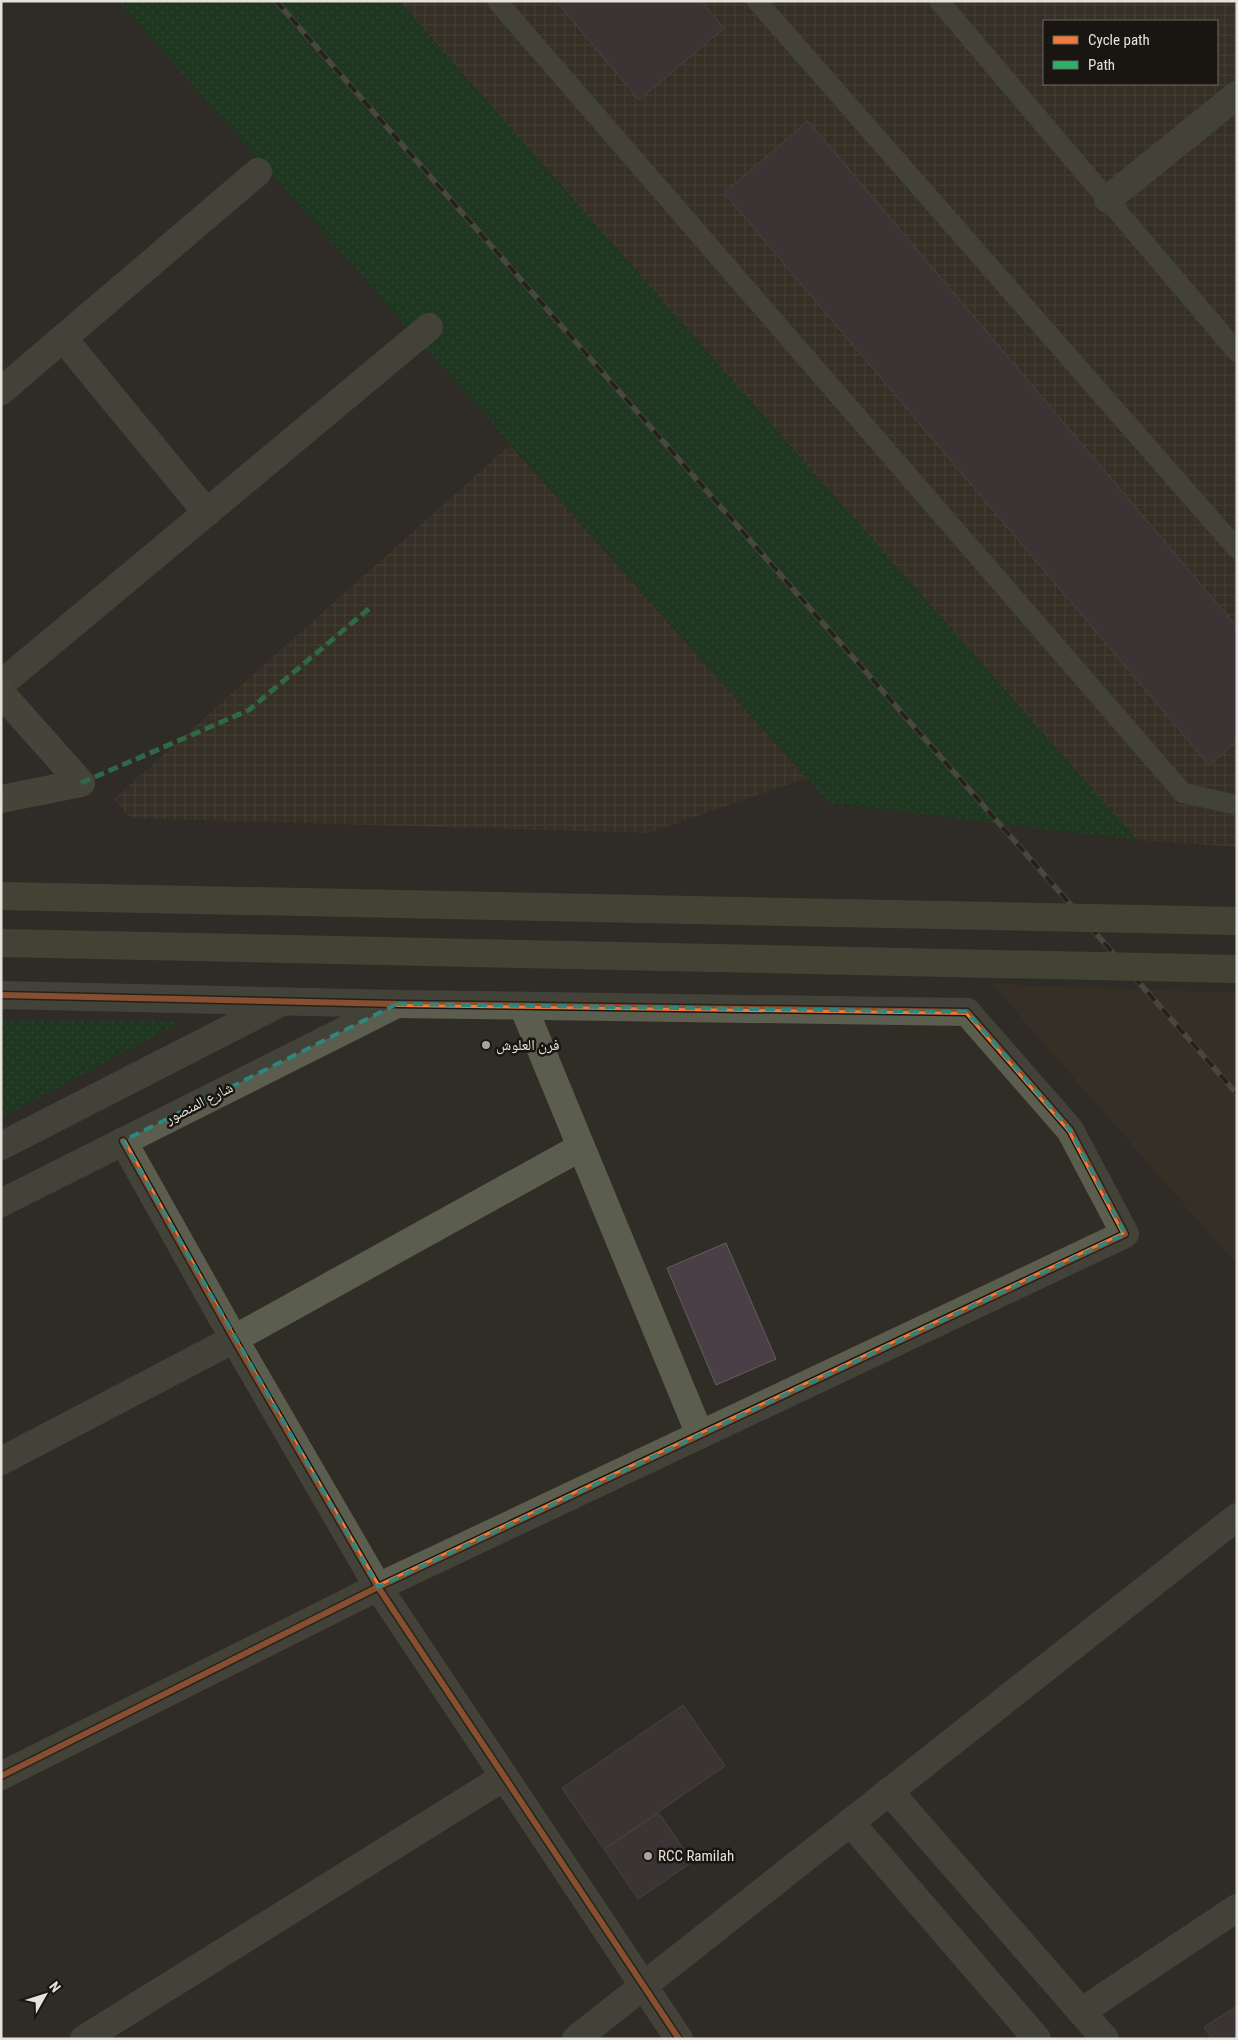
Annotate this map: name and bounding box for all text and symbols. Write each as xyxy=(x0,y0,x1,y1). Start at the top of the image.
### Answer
legend xyxy=(1043,20,1218,85)
text: Cycle path xyxy=(1088,31,1150,49)
text: Path xyxy=(1088,56,1115,74)
place label: فرن العلوش xyxy=(496,1036,559,1055)
marker: فرن العلوش xyxy=(480,1039,492,1051)
street label: شارع المنصور xyxy=(161,1078,237,1129)
place label: RCC Ramilah xyxy=(658,1847,734,1865)
marker: RCC Ramilah xyxy=(642,1850,654,1862)
north arrow xyxy=(20,1970,70,2020)
text: N xyxy=(46,1978,64,1995)

